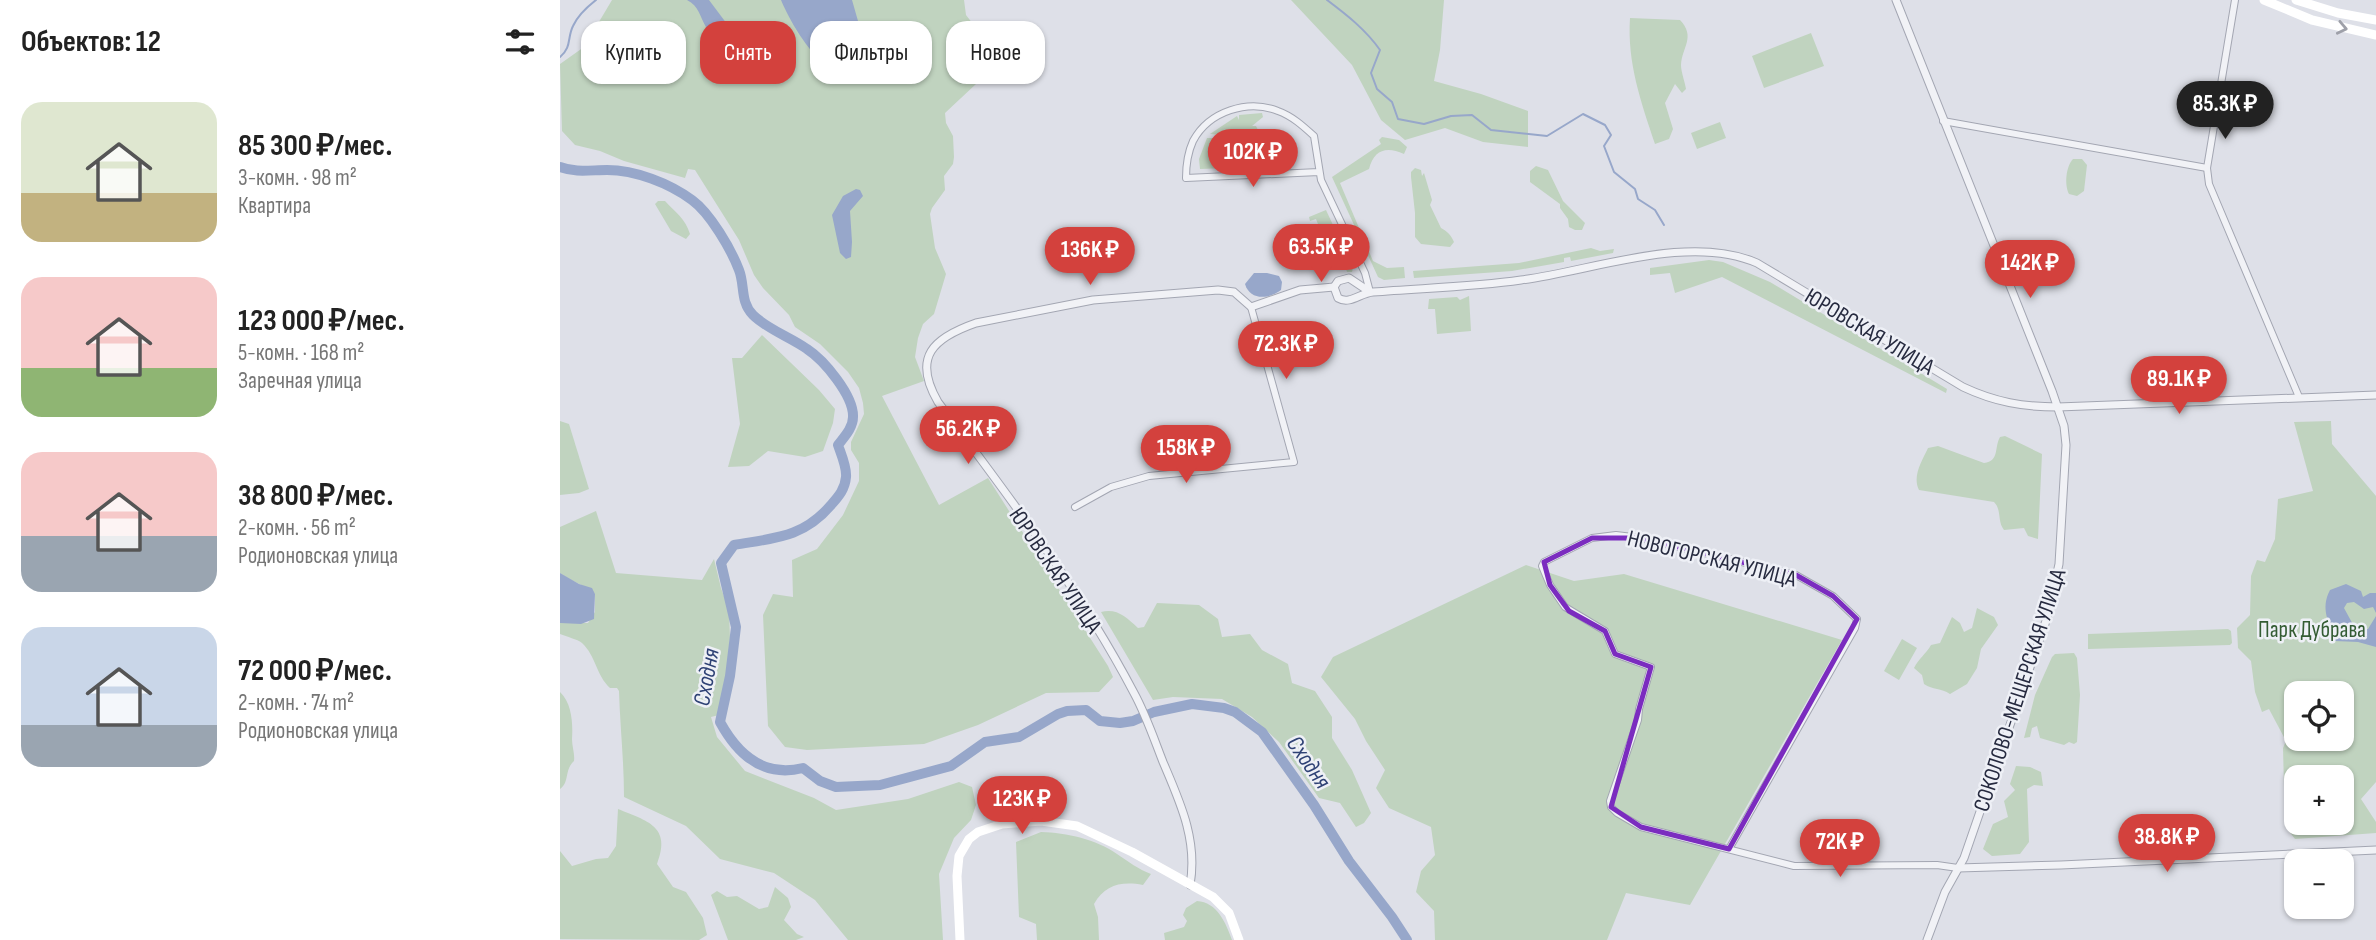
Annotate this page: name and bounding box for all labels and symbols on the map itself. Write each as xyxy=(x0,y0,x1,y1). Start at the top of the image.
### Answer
one-way arrow xyxy=(2336,19,2348,34)
pin: 85.3K ₽ xyxy=(2160,82,2290,141)
pin: 102K ₽ xyxy=(1196,130,1310,189)
pin: 63.5K ₽ xyxy=(1256,224,1386,284)
pin: 136K ₽ xyxy=(1033,228,1147,287)
pin: 142K ₽ xyxy=(1973,240,2087,300)
street label: ЮРОВСКАЯ УЛИЦА xyxy=(1800,282,1939,382)
pin: 72.3K ₽ xyxy=(1221,322,1351,381)
pin: 89.1K ₽ xyxy=(2114,356,2244,416)
pin: 56.2K ₽ xyxy=(903,406,1033,466)
pin: 158K ₽ xyxy=(1129,426,1243,485)
street label: ЮРОВСКАЯ УЛИЦА xyxy=(1003,502,1108,639)
street label: НОВОГОРСКАЯ УЛИЦА xyxy=(1624,524,1799,594)
street label: СОКОЛОВО-МЕЩЕРСКАЯ УЛИЦА xyxy=(1967,565,2072,815)
park label: Парк Дубрава xyxy=(2258,616,2366,644)
water label: Сходня xyxy=(687,645,726,708)
water label: Сходня xyxy=(1280,730,1338,795)
pin: 123K ₽ xyxy=(965,776,1079,836)
pin: 38.8K ₽ xyxy=(2102,814,2232,874)
pin: 72K ₽ xyxy=(1791,820,1889,879)

